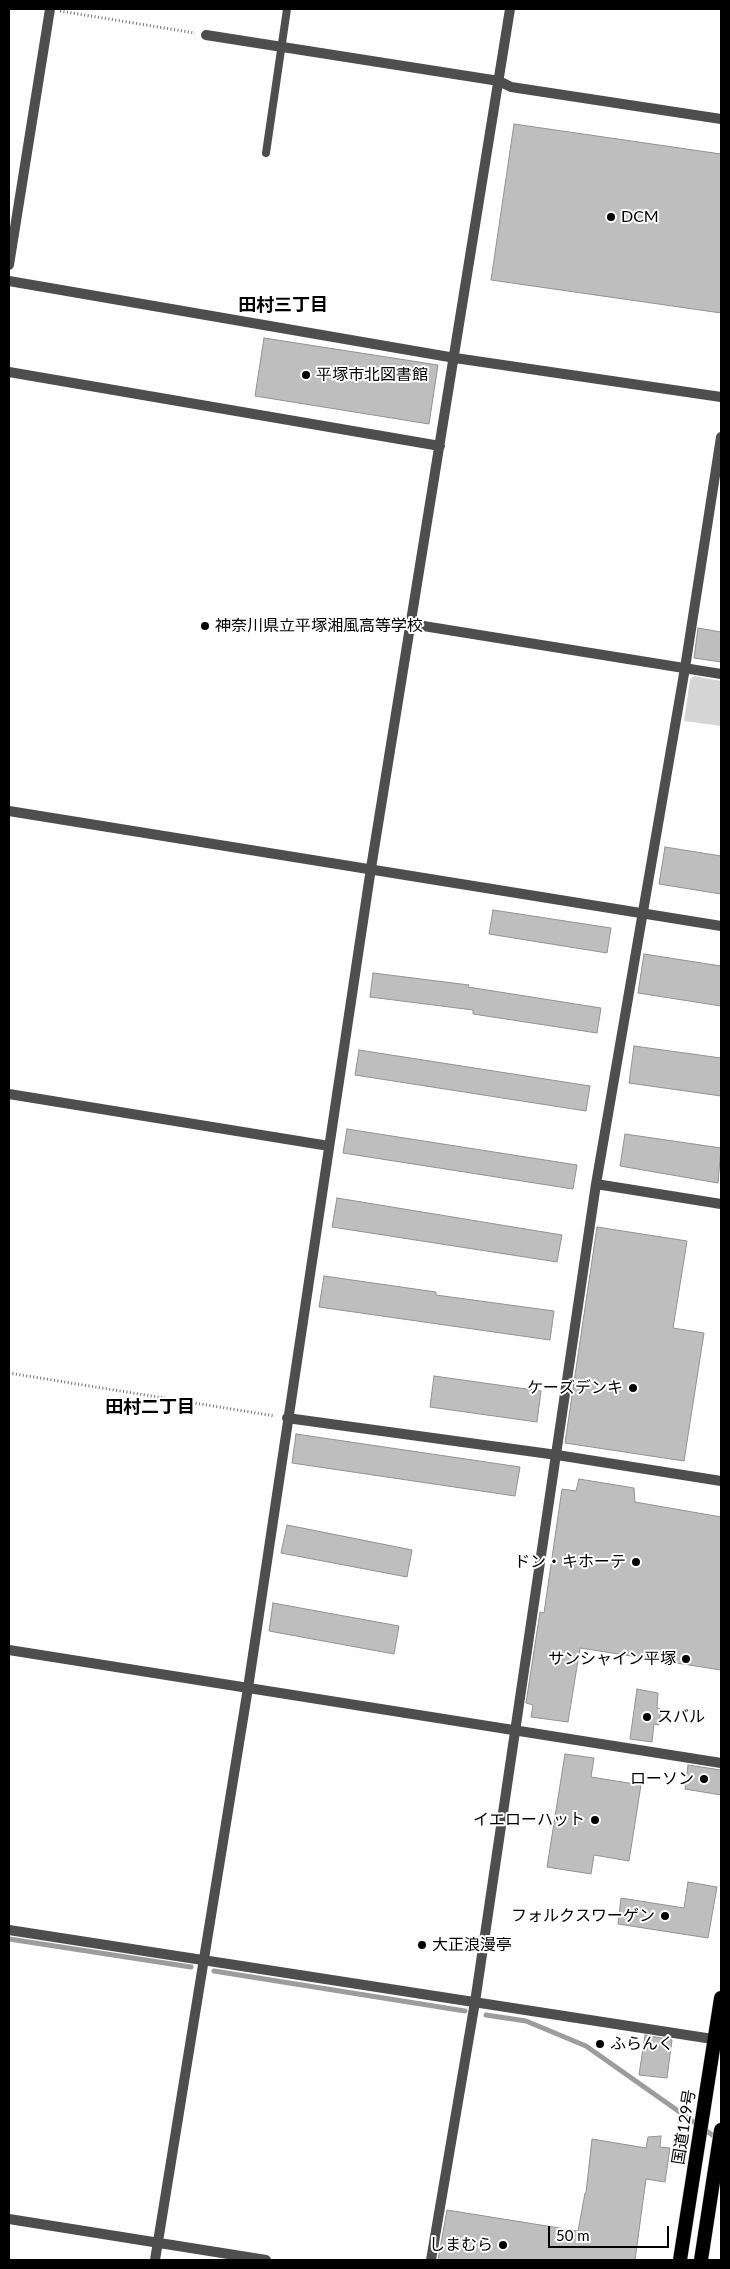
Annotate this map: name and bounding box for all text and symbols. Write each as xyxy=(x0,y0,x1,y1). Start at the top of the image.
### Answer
place label: DCM xyxy=(621,207,659,227)
marker: DCM xyxy=(605,211,617,223)
district label: 田村三丁目 xyxy=(238,294,328,316)
place label: 平塚市北図書館 xyxy=(316,365,428,385)
marker: 平塚市北図書館 xyxy=(300,369,312,381)
place label: 神奈川県立平塚湘風高等学校 xyxy=(215,616,423,636)
marker: 神奈川県立平塚湘風高等学校 xyxy=(199,620,211,632)
place label: ケーズデンキ xyxy=(527,1378,623,1398)
marker: ケーズデンキ xyxy=(627,1382,639,1394)
district label: 田村二丁目 xyxy=(105,1396,195,1418)
place label: ドン・キホーテ xyxy=(514,1552,626,1572)
marker: ドン・キホーテ xyxy=(630,1556,642,1568)
place label: サンシャイン平塚 xyxy=(548,1649,676,1669)
marker: サンシャイン平塚 xyxy=(680,1653,692,1665)
place label: スバル xyxy=(657,1707,705,1727)
marker: スバル xyxy=(641,1711,653,1723)
place label: ローソン xyxy=(630,1769,694,1789)
marker: ローソン xyxy=(698,1773,710,1785)
place label: イエローハット xyxy=(473,1810,585,1830)
marker: イエローハット xyxy=(589,1814,601,1826)
place label: フォルクスワーゲン xyxy=(511,1906,655,1926)
marker: フォルクスワーゲン xyxy=(659,1910,671,1922)
place label: 大正浪漫亭 xyxy=(432,1935,512,1955)
marker: 大正浪漫亭 xyxy=(416,1939,428,1951)
place label: ふらんく xyxy=(610,2034,674,2054)
marker: ふらんく xyxy=(594,2038,606,2050)
street label: 国道129号 xyxy=(669,2088,699,2166)
scale bar xyxy=(550,2216,671,2248)
text: 50 m xyxy=(556,2226,590,2244)
place label: しまむら xyxy=(429,2235,493,2255)
marker: しまむら xyxy=(497,2239,509,2251)

